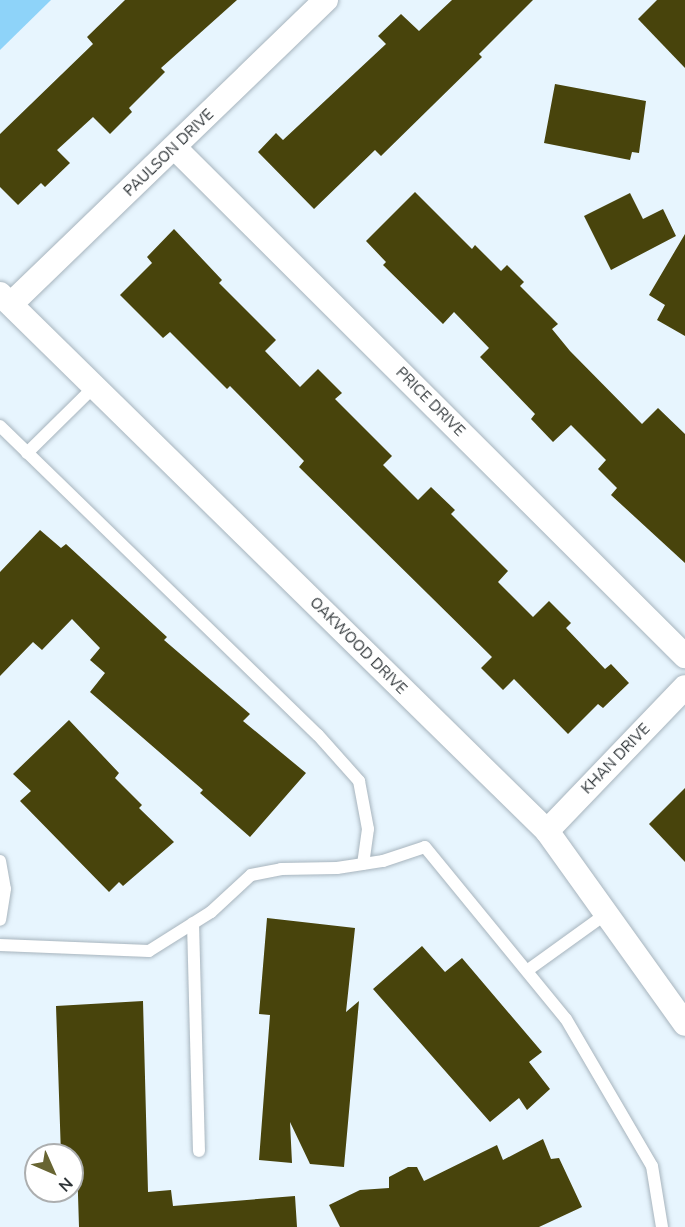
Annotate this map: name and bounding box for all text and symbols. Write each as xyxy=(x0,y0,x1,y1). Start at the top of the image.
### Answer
street label: PAULSON DRIVE xyxy=(120,106,218,200)
street label: PRICE DRIVE xyxy=(392,364,468,440)
street label: OAKWOOD DRIVE xyxy=(306,594,410,698)
street label: KHAN DRIVE xyxy=(578,720,654,798)
north arrow xyxy=(24,1143,84,1203)
text: N xyxy=(53,1172,77,1196)

